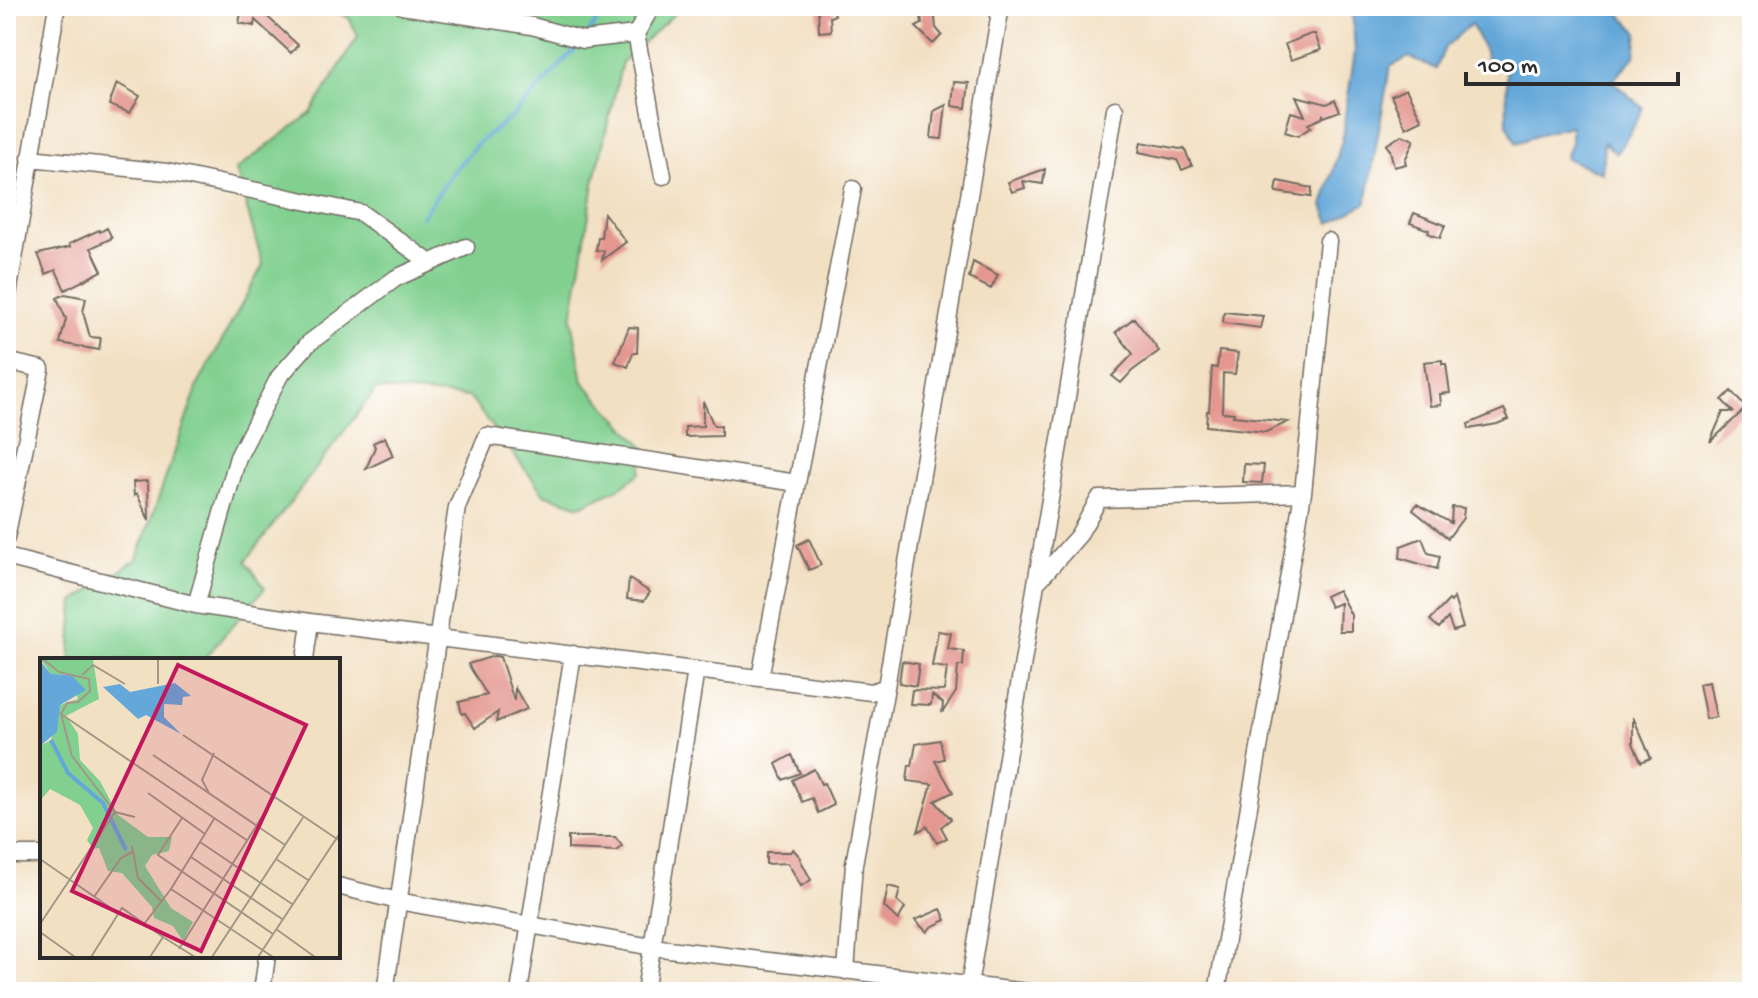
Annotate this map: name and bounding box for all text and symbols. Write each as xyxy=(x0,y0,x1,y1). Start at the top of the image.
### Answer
scale bar xyxy=(1466,36,1678,86)
text: 100 m xyxy=(1477,53,1538,82)
inset map xyxy=(40,658,340,958)

